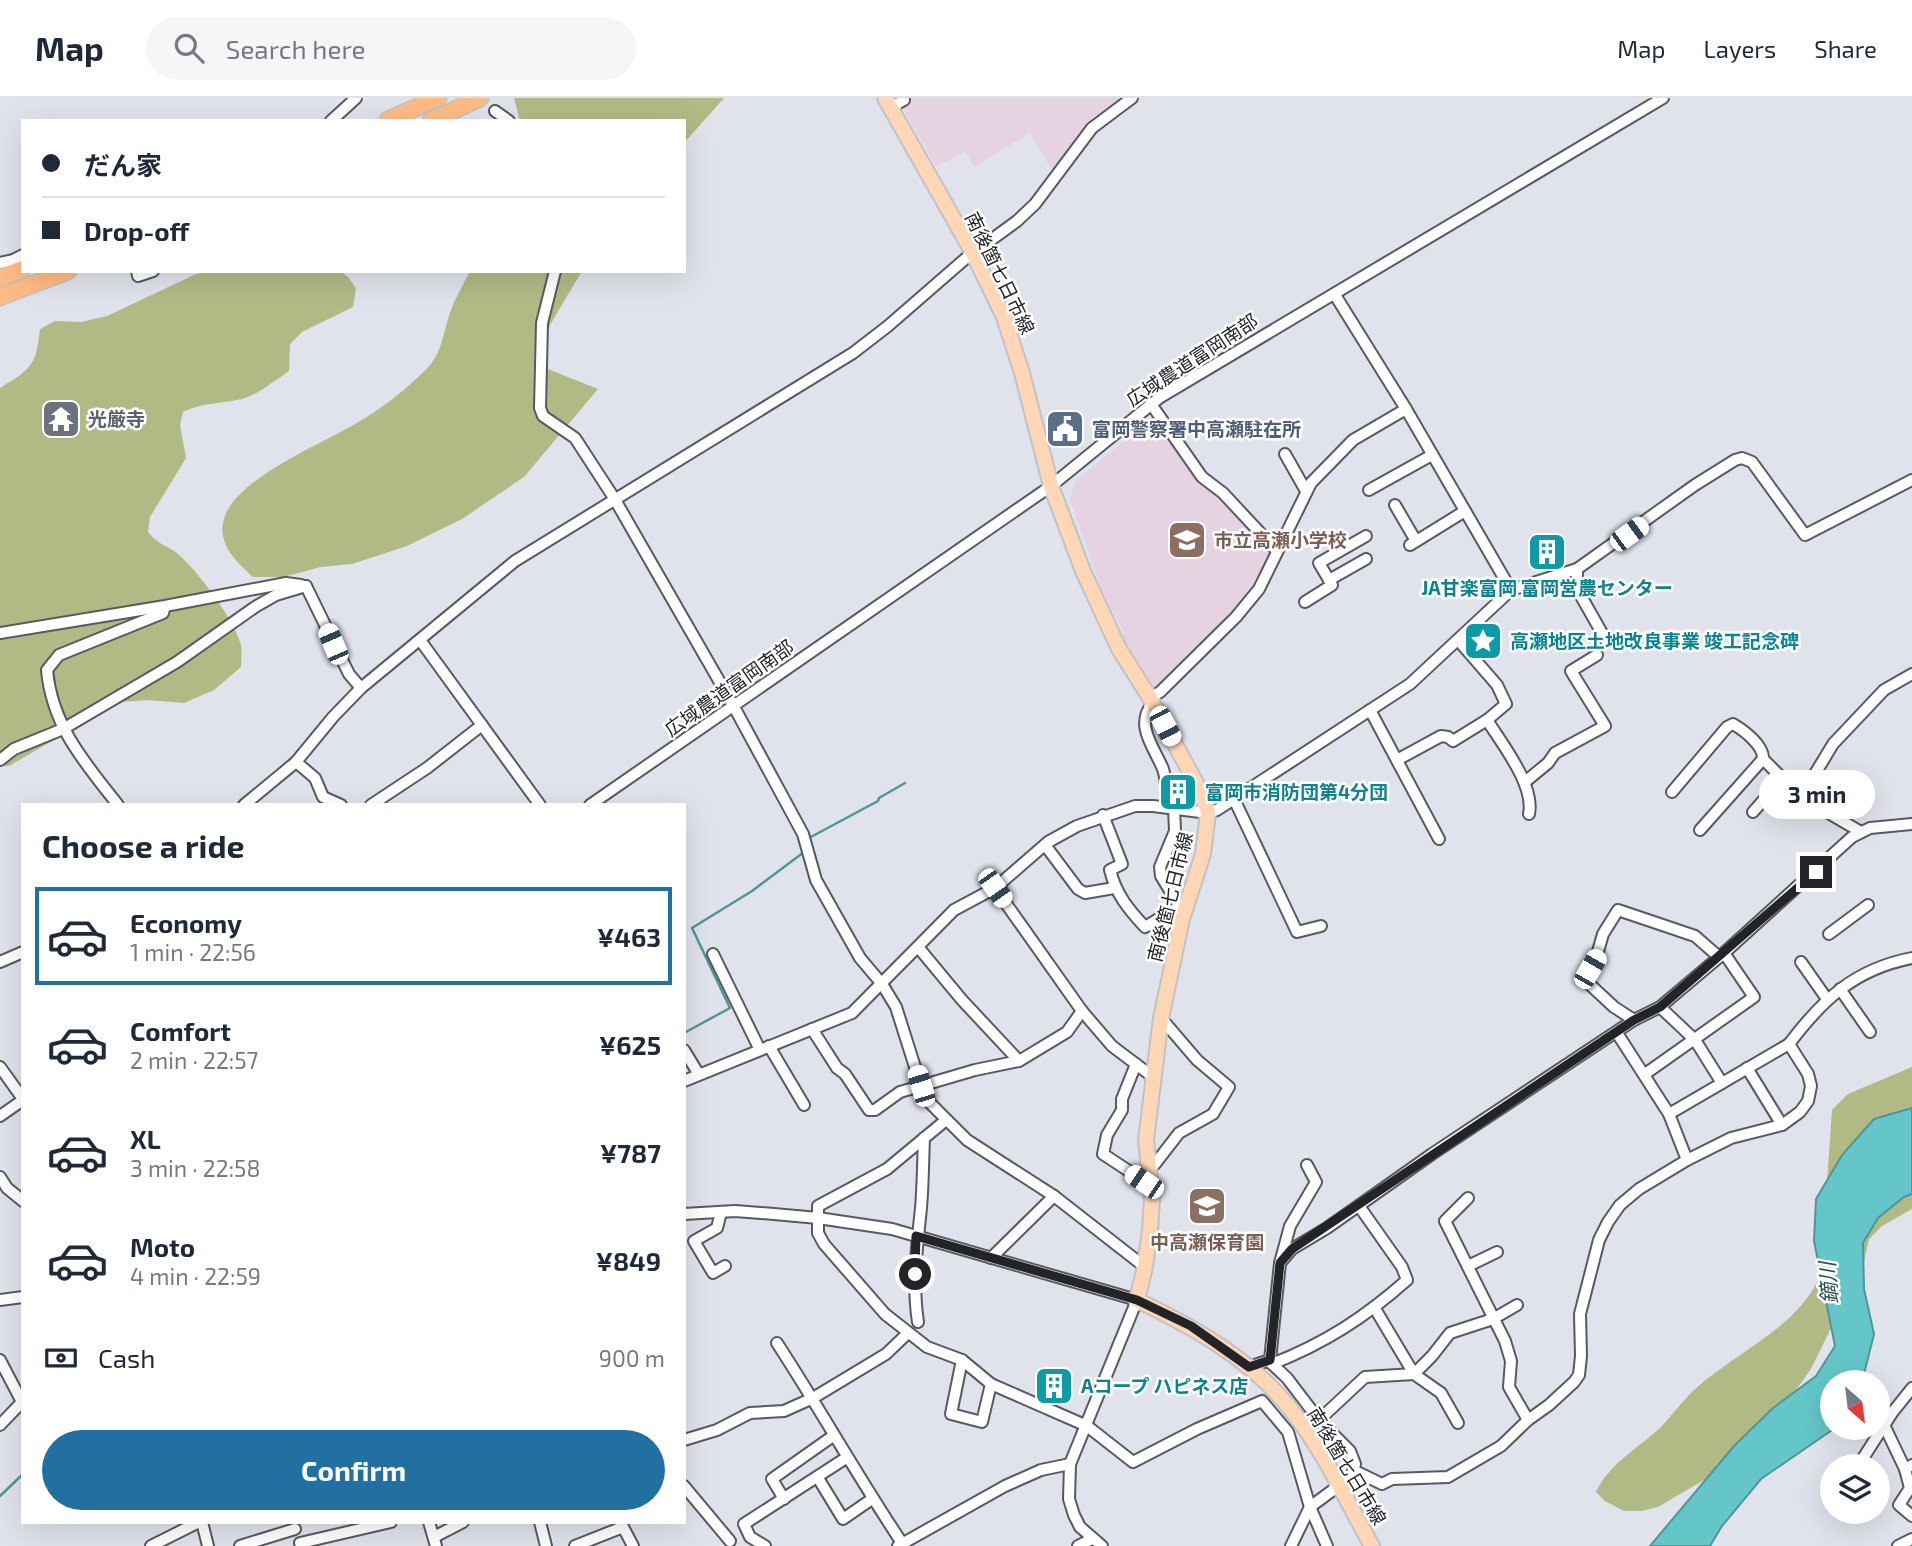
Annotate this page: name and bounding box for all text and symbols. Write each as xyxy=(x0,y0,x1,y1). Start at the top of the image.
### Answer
search box xyxy=(146,17,636,80)
text: Map xyxy=(35,28,104,68)
icon: search xyxy=(170,29,208,67)
text: Search here xyxy=(226,33,365,64)
text: Map xyxy=(1617,34,1665,63)
text: Layers xyxy=(1703,34,1776,63)
text: Share xyxy=(1814,34,1877,63)
text: だん家 xyxy=(84,149,162,180)
street label: 南後箇七日市線 xyxy=(961,208,1040,338)
text: Drop-off xyxy=(84,215,189,246)
street label: 広域農道富岡南部 xyxy=(1122,309,1262,411)
temple icon: 光厳寺 xyxy=(40,398,82,440)
place label: 光厳寺 xyxy=(88,407,145,430)
public building icon: 富岡警察署中高瀬駐在所 xyxy=(1044,408,1086,450)
place label: 富岡警察署中高瀬駐在所 xyxy=(1092,417,1301,440)
car xyxy=(1606,513,1653,555)
school or university icon: 市立高瀬小学校 xyxy=(1166,519,1208,561)
place label: 市立高瀬小学校 xyxy=(1214,528,1347,551)
building icon: JA甘楽富岡 富岡営農センター xyxy=(1526,531,1568,573)
place label: JA甘楽富岡 富岡営農センター xyxy=(1421,576,1673,599)
place icon: 高瀬地区土地改良事業 竣工記念碑 xyxy=(1462,620,1504,662)
car xyxy=(316,621,351,667)
place label: 高瀬地区土地改良事業 竣工記念碑 xyxy=(1510,629,1799,652)
street label: 広域農道富岡南部 xyxy=(660,635,798,741)
car xyxy=(1146,703,1185,749)
callout: 3 min xyxy=(1758,770,1874,820)
building icon: 富岡市消防団第4分団 xyxy=(1157,771,1199,813)
place label: 富岡市消防団第4分団 xyxy=(1205,780,1388,803)
text: 3 min xyxy=(1788,780,1846,808)
text: Choose a ride xyxy=(42,826,245,864)
street label: 南後箇七日市線 xyxy=(1142,830,1197,964)
route end xyxy=(1800,856,1832,888)
car xyxy=(975,865,1016,911)
icon: car xyxy=(46,905,109,968)
text: Economy xyxy=(130,907,242,938)
text: ¥463 xyxy=(597,921,661,952)
text: 1 min · 22:56 xyxy=(130,938,256,966)
car xyxy=(1571,946,1610,992)
icon: car xyxy=(46,1013,109,1076)
text: Comfort xyxy=(130,1015,231,1046)
text: ¥625 xyxy=(599,1029,661,1060)
text: 2 min · 22:57 xyxy=(130,1046,258,1074)
car xyxy=(905,1063,938,1109)
icon: car xyxy=(46,1121,109,1184)
text: XL xyxy=(130,1123,161,1154)
text: ¥787 xyxy=(600,1137,661,1168)
text: 3 min · 22:58 xyxy=(130,1154,260,1182)
car xyxy=(1121,1162,1168,1202)
school or university icon: 中高瀬保育園 xyxy=(1186,1185,1228,1227)
icon: car xyxy=(46,1229,109,1292)
place label: 中高瀬保育園 xyxy=(1150,1230,1264,1253)
text: Moto xyxy=(130,1231,195,1262)
text: ¥849 xyxy=(596,1245,661,1276)
route start xyxy=(899,1258,931,1290)
water label: 鏑川 xyxy=(1813,1259,1841,1305)
text: 4 min · 22:59 xyxy=(130,1262,261,1290)
icon: cash xyxy=(42,1339,80,1377)
text: Cash xyxy=(98,1342,155,1373)
text: 900 m xyxy=(599,1344,665,1372)
building icon: Aコープ ハピネス店 xyxy=(1033,1365,1075,1407)
north arrow xyxy=(1820,1370,1890,1440)
map controls xyxy=(1820,1370,1890,1524)
place label: Aコープ ハピネス店 xyxy=(1081,1374,1248,1397)
street label: 南後箇七日市線 xyxy=(1303,1403,1392,1529)
button: Confirm xyxy=(42,1430,665,1510)
button: layers xyxy=(1820,1454,1890,1524)

